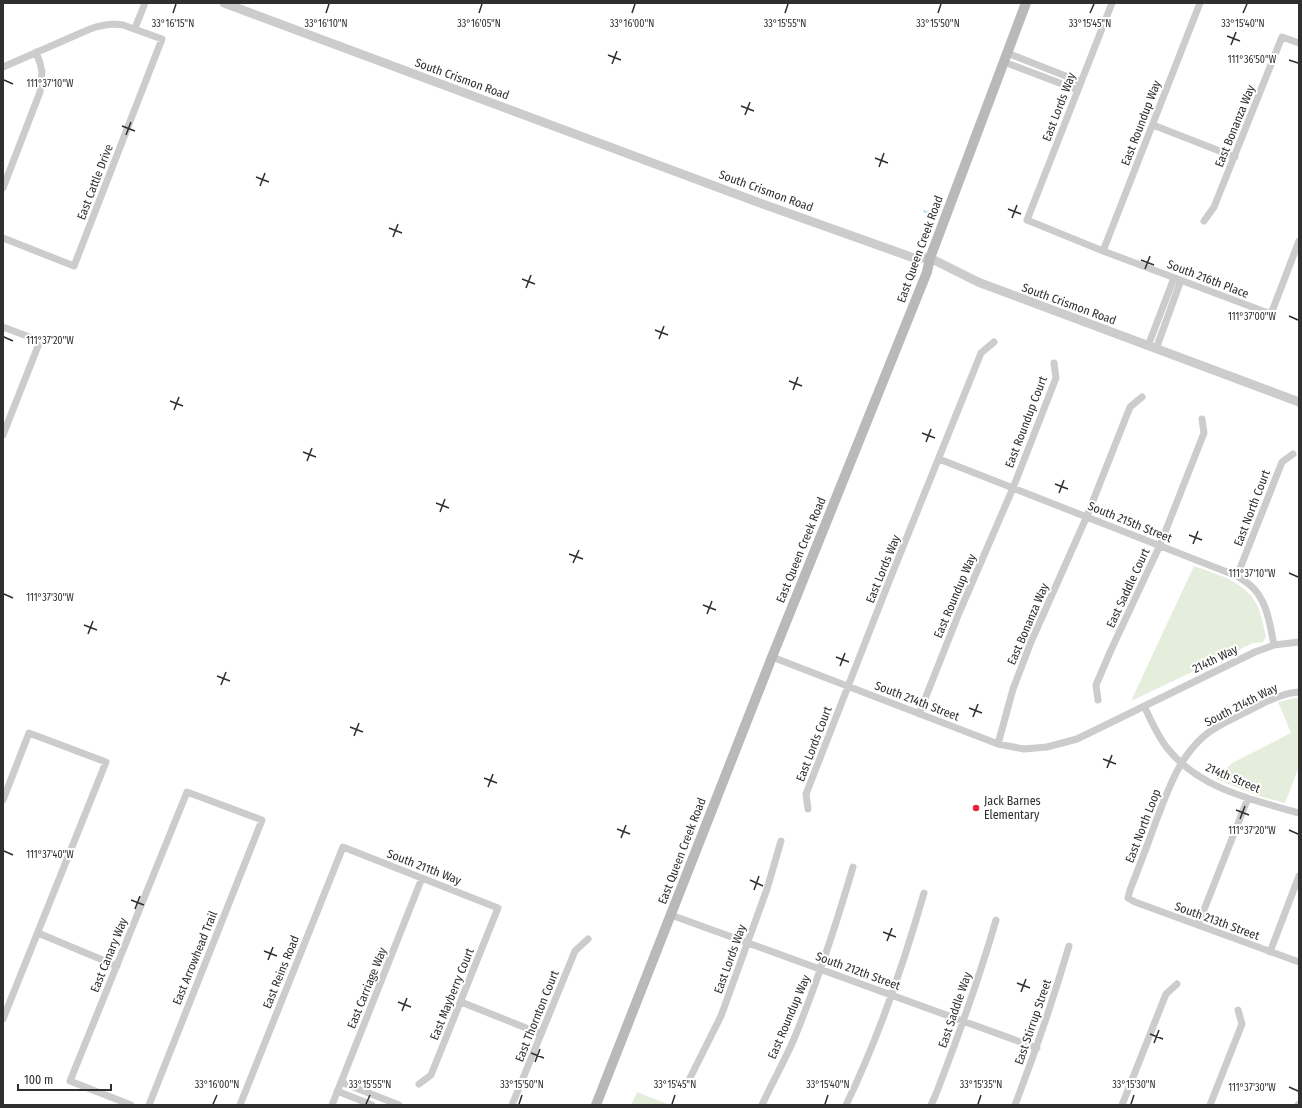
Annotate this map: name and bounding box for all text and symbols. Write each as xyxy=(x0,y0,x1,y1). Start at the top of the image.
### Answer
text: 33°16'15"N xyxy=(152,18,194,30)
text: 33°16'10"N xyxy=(304,18,348,30)
text: 33°16'05"N xyxy=(457,18,501,30)
text: 33°16'00"N xyxy=(610,18,654,30)
text: 33°15'55"N xyxy=(764,18,806,30)
text: 33°15'50"N xyxy=(916,18,960,30)
text: 33°15'45"N xyxy=(1069,18,1111,30)
text: 33°15'40"N xyxy=(1221,18,1265,30)
text: 111°36'50"W xyxy=(1228,54,1277,66)
street label: South Crismon Road xyxy=(413,55,511,103)
street label: East Lords Way xyxy=(1039,70,1079,143)
text: 111°37'10"W xyxy=(26,78,74,90)
street label: East Roundup Way xyxy=(1118,78,1164,168)
street label: East Bonanza Way xyxy=(1212,82,1258,169)
street label: East Cattle Drive xyxy=(74,142,116,222)
street label: South Crismon Road xyxy=(717,167,815,215)
street label: East Queen Creek Road xyxy=(894,194,946,304)
street label: South 216th Place xyxy=(1165,257,1251,301)
street label: South Crismon Road xyxy=(1020,280,1118,328)
text: 111°37'00"W xyxy=(1228,311,1277,323)
text: 111°37'20"W xyxy=(26,335,74,347)
street label: East Roundup Court xyxy=(1002,374,1050,470)
street label: East North Court xyxy=(1231,468,1273,548)
street label: East Queen Creek Road xyxy=(773,495,829,605)
street label: South 215th Street xyxy=(1086,499,1174,545)
street label: East Lords Way xyxy=(863,532,903,605)
street label: East Saddle Court xyxy=(1103,546,1153,630)
street label: East Roundup Way xyxy=(931,551,979,640)
text: 111°37'10"W xyxy=(1228,568,1276,580)
street label: East Bonanza Way xyxy=(1004,580,1052,667)
text: 111°37'30"W xyxy=(26,592,74,604)
street label: 214th Way xyxy=(1190,642,1240,676)
street label: South 214th Street xyxy=(873,678,961,724)
street label: South 214th Way xyxy=(1202,680,1280,729)
street label: East Lords Court xyxy=(793,704,835,784)
street label: 214th Street xyxy=(1204,760,1263,796)
street label: East North Loop xyxy=(1122,787,1164,865)
place label: Jack Barnes Elementary xyxy=(984,794,1041,822)
street label: East Queen Creek Road xyxy=(655,796,709,906)
marker: Jack Barnes Elementary xyxy=(971,803,981,813)
text: 111°37'20"W xyxy=(1228,825,1276,837)
street label: South 211th Way xyxy=(385,846,464,888)
text: 111°37'40"W xyxy=(26,849,74,861)
street label: South 213th Street xyxy=(1173,899,1261,943)
street label: East Arrowhead Trail xyxy=(170,909,220,1007)
street label: East Canary Way xyxy=(88,915,131,994)
street label: East Lords Way xyxy=(711,922,749,995)
street label: East Reins Road xyxy=(260,933,302,1011)
street label: East Carriage Way xyxy=(344,945,390,1031)
street label: East Mayberry Court xyxy=(427,946,477,1042)
street label: South 212th Street xyxy=(814,949,902,993)
street label: East Thornton Court xyxy=(512,968,562,1064)
street label: East Saddle Way xyxy=(935,970,975,1050)
street label: East Roundup Way xyxy=(765,972,813,1061)
street label: East Stirrup Street xyxy=(1012,977,1054,1067)
scale bar xyxy=(18,1066,111,1092)
text: 100 m xyxy=(24,1073,53,1087)
text: 33°16'00"N xyxy=(195,1079,239,1091)
text: 33°15'55"N xyxy=(349,1079,391,1091)
text: 33°15'50"N xyxy=(500,1079,544,1091)
text: 33°15'45"N xyxy=(654,1079,696,1091)
text: 33°15'40"N xyxy=(806,1079,850,1091)
text: 33°15'35"N xyxy=(960,1079,1002,1091)
text: 33°15'30"N xyxy=(1112,1079,1156,1091)
text: 111°37'30"W xyxy=(1228,1082,1276,1094)

